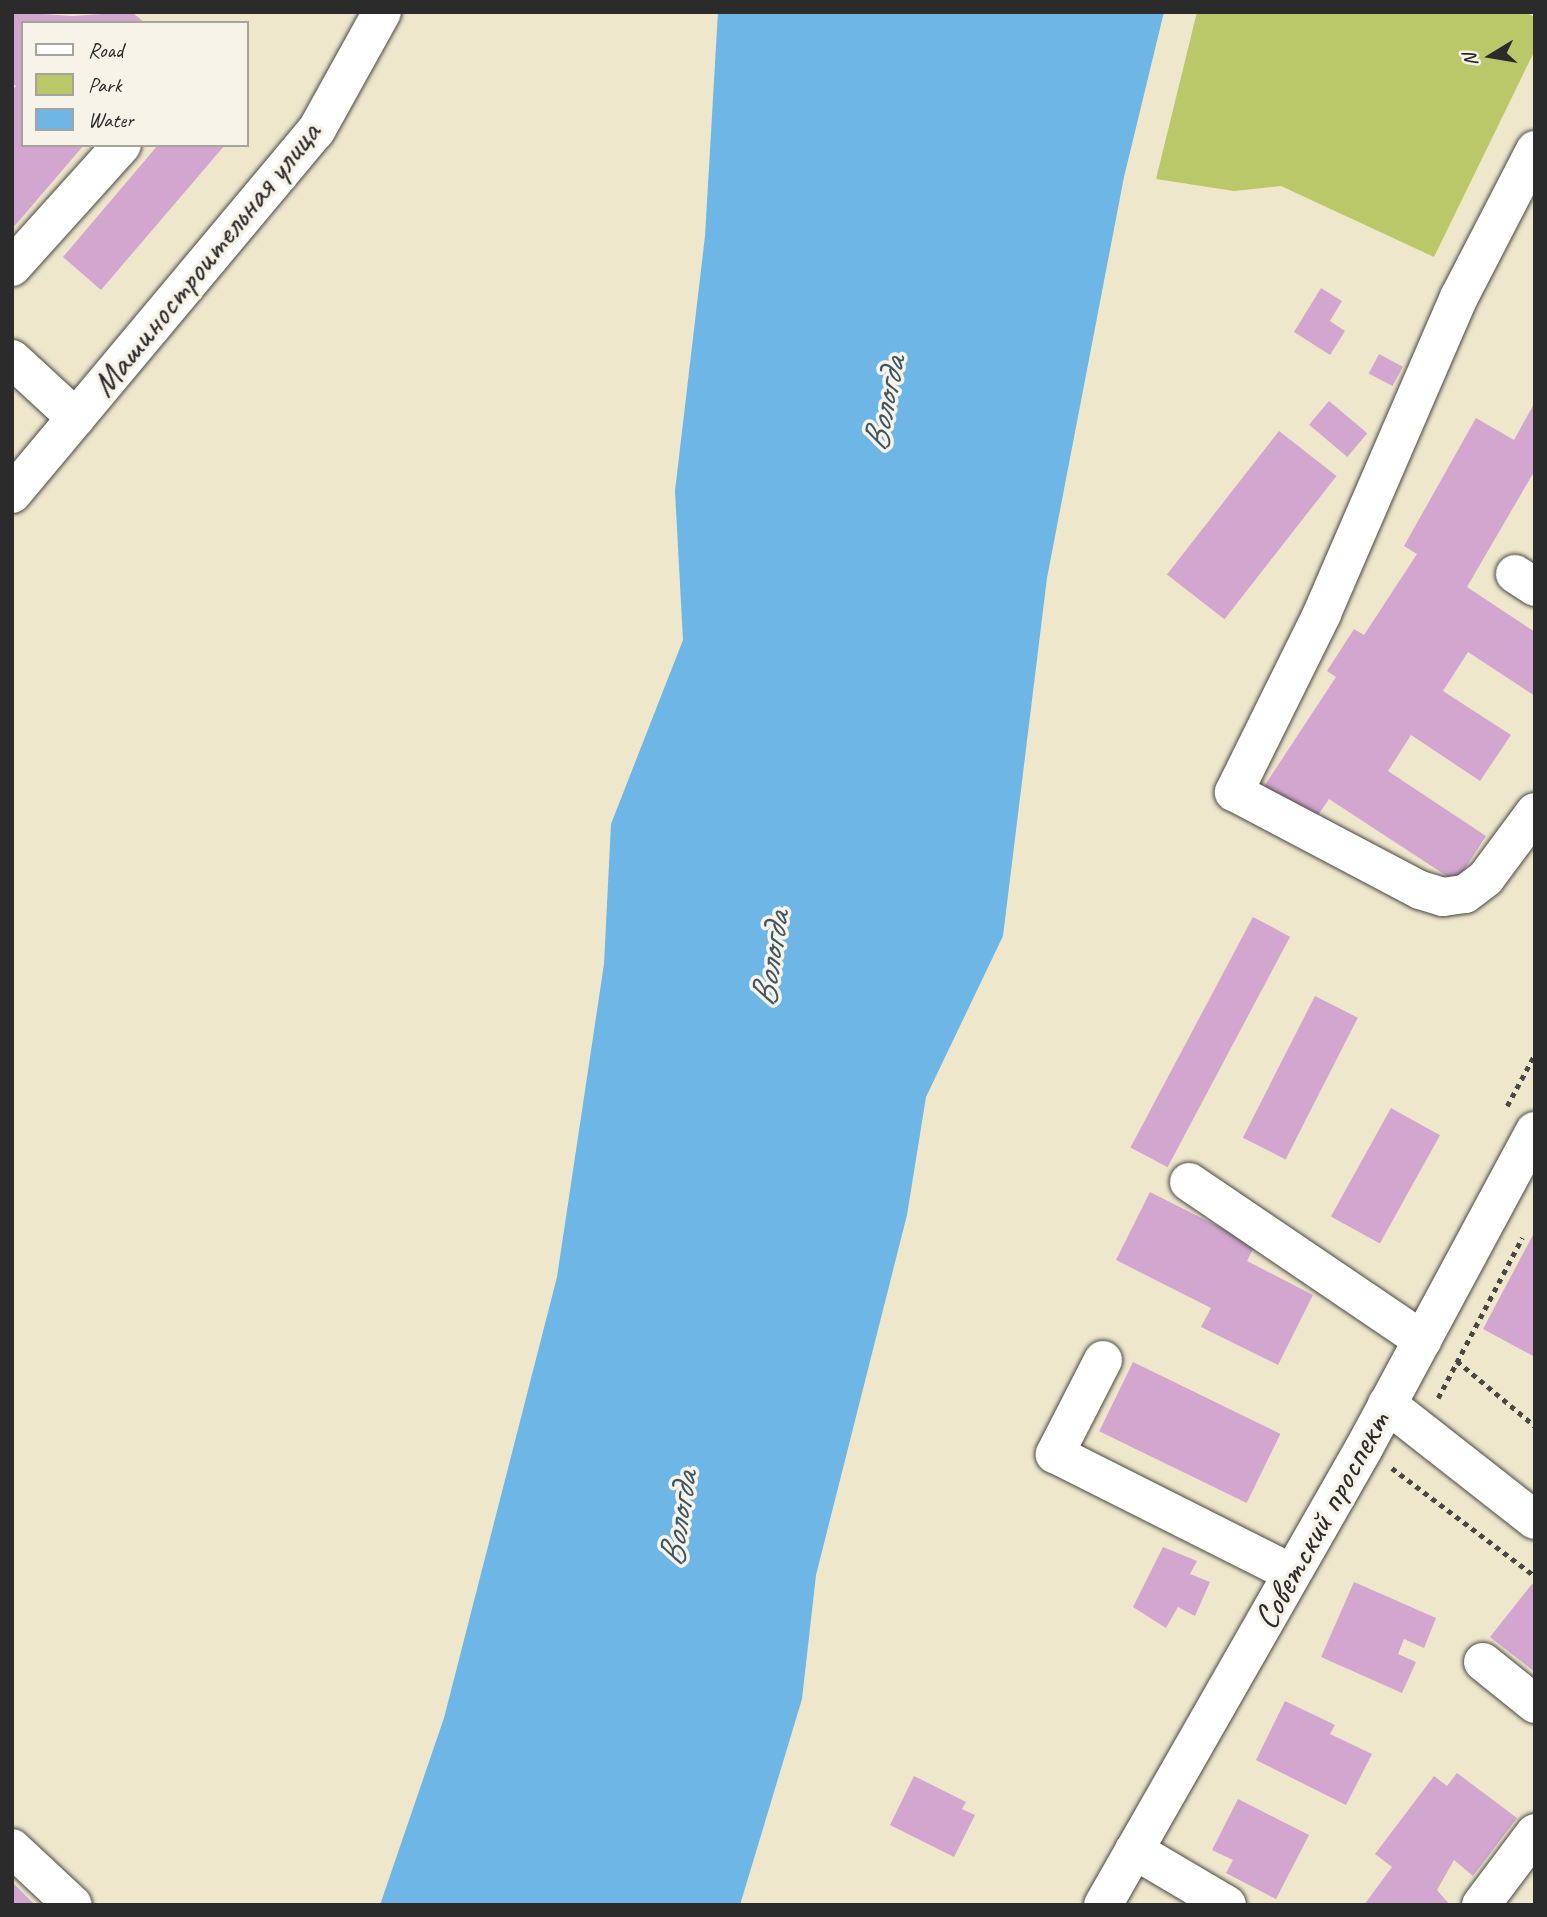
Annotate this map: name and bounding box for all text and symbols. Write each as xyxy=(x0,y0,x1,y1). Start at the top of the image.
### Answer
legend xyxy=(21,21,248,147)
north arrow xyxy=(1456,21,1526,91)
text: Road xyxy=(88,37,123,63)
text: N xyxy=(1457,52,1483,68)
text: Park xyxy=(88,72,121,98)
text: Water xyxy=(88,107,134,133)
street label: Машиностроительная улица xyxy=(81,112,331,406)
water label: Вологда xyxy=(852,353,916,455)
water label: Вологда xyxy=(741,908,799,1010)
street label: Советский проспект xyxy=(1245,1404,1399,1636)
water label: Вологда xyxy=(649,1468,707,1570)

